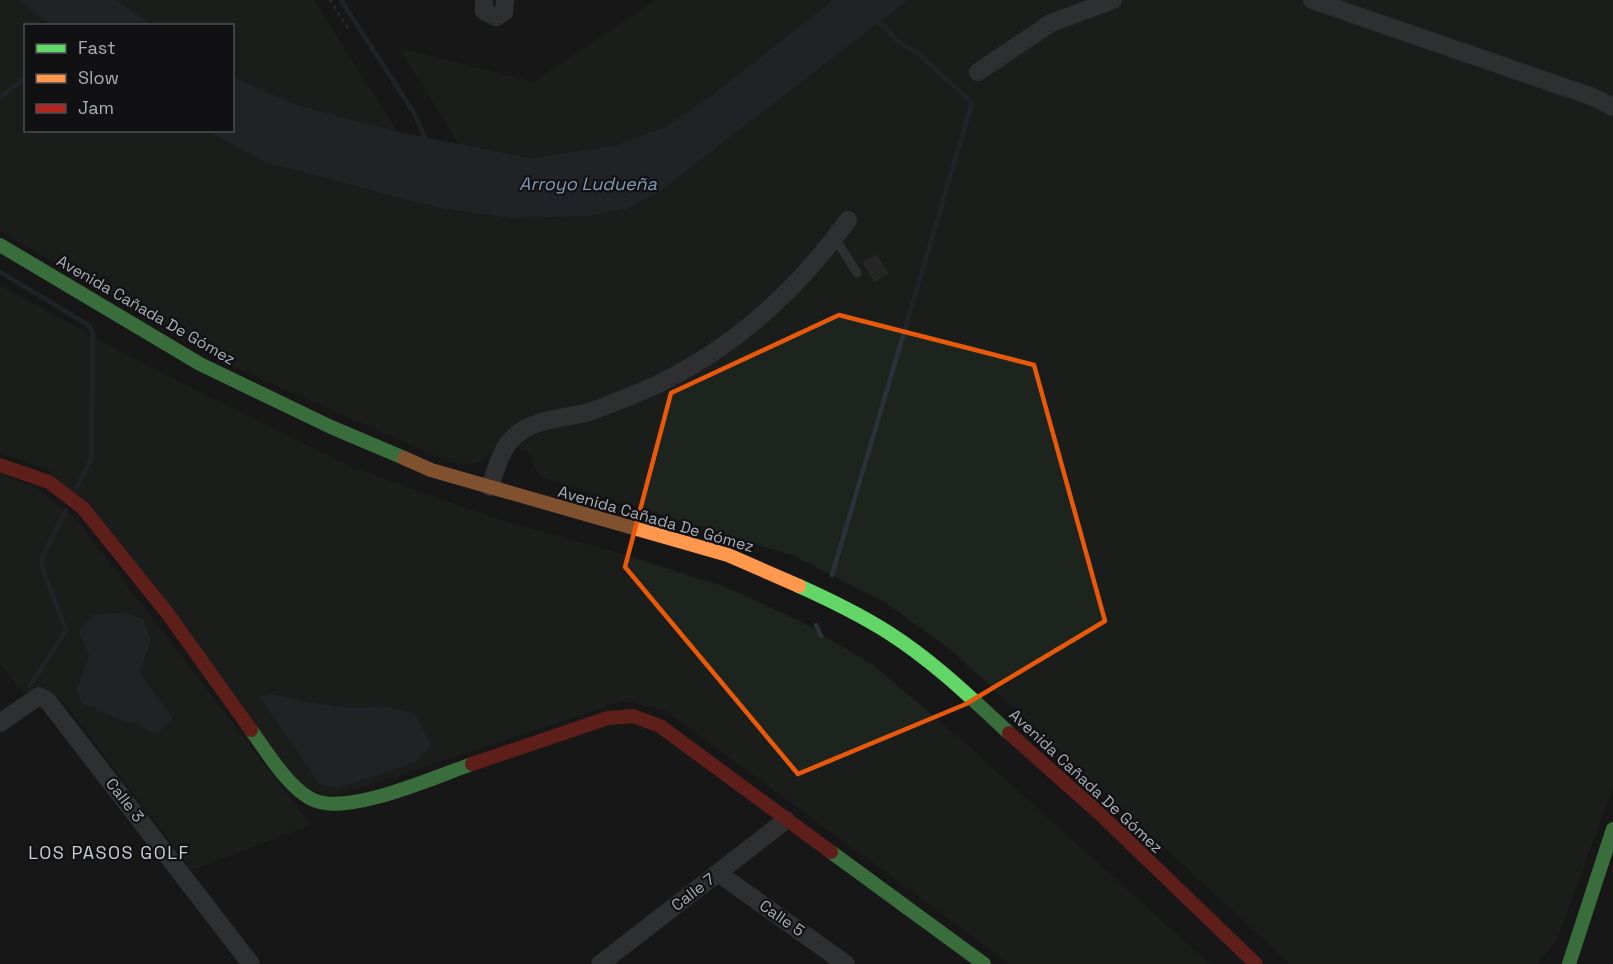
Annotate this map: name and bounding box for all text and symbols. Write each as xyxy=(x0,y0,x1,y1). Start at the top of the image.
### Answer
legend xyxy=(24,24,234,132)
text: Fast xyxy=(78,36,115,59)
text: Slow xyxy=(78,66,119,89)
text: Jam xyxy=(78,96,114,119)
water label: Arroyo Ludueña xyxy=(519,172,658,195)
street label: Avenida Cañada De Gómez xyxy=(53,250,239,370)
street label: Avenida Cañada De Gómez xyxy=(556,481,756,557)
street label: Avenida Cañada De Gómez xyxy=(1005,704,1167,858)
street label: Calle 3 xyxy=(101,774,149,826)
district label: LOS PASOS GOLF xyxy=(28,841,190,864)
street label: Calle 7 xyxy=(667,868,719,916)
street label: Calle 5 xyxy=(755,895,809,941)

